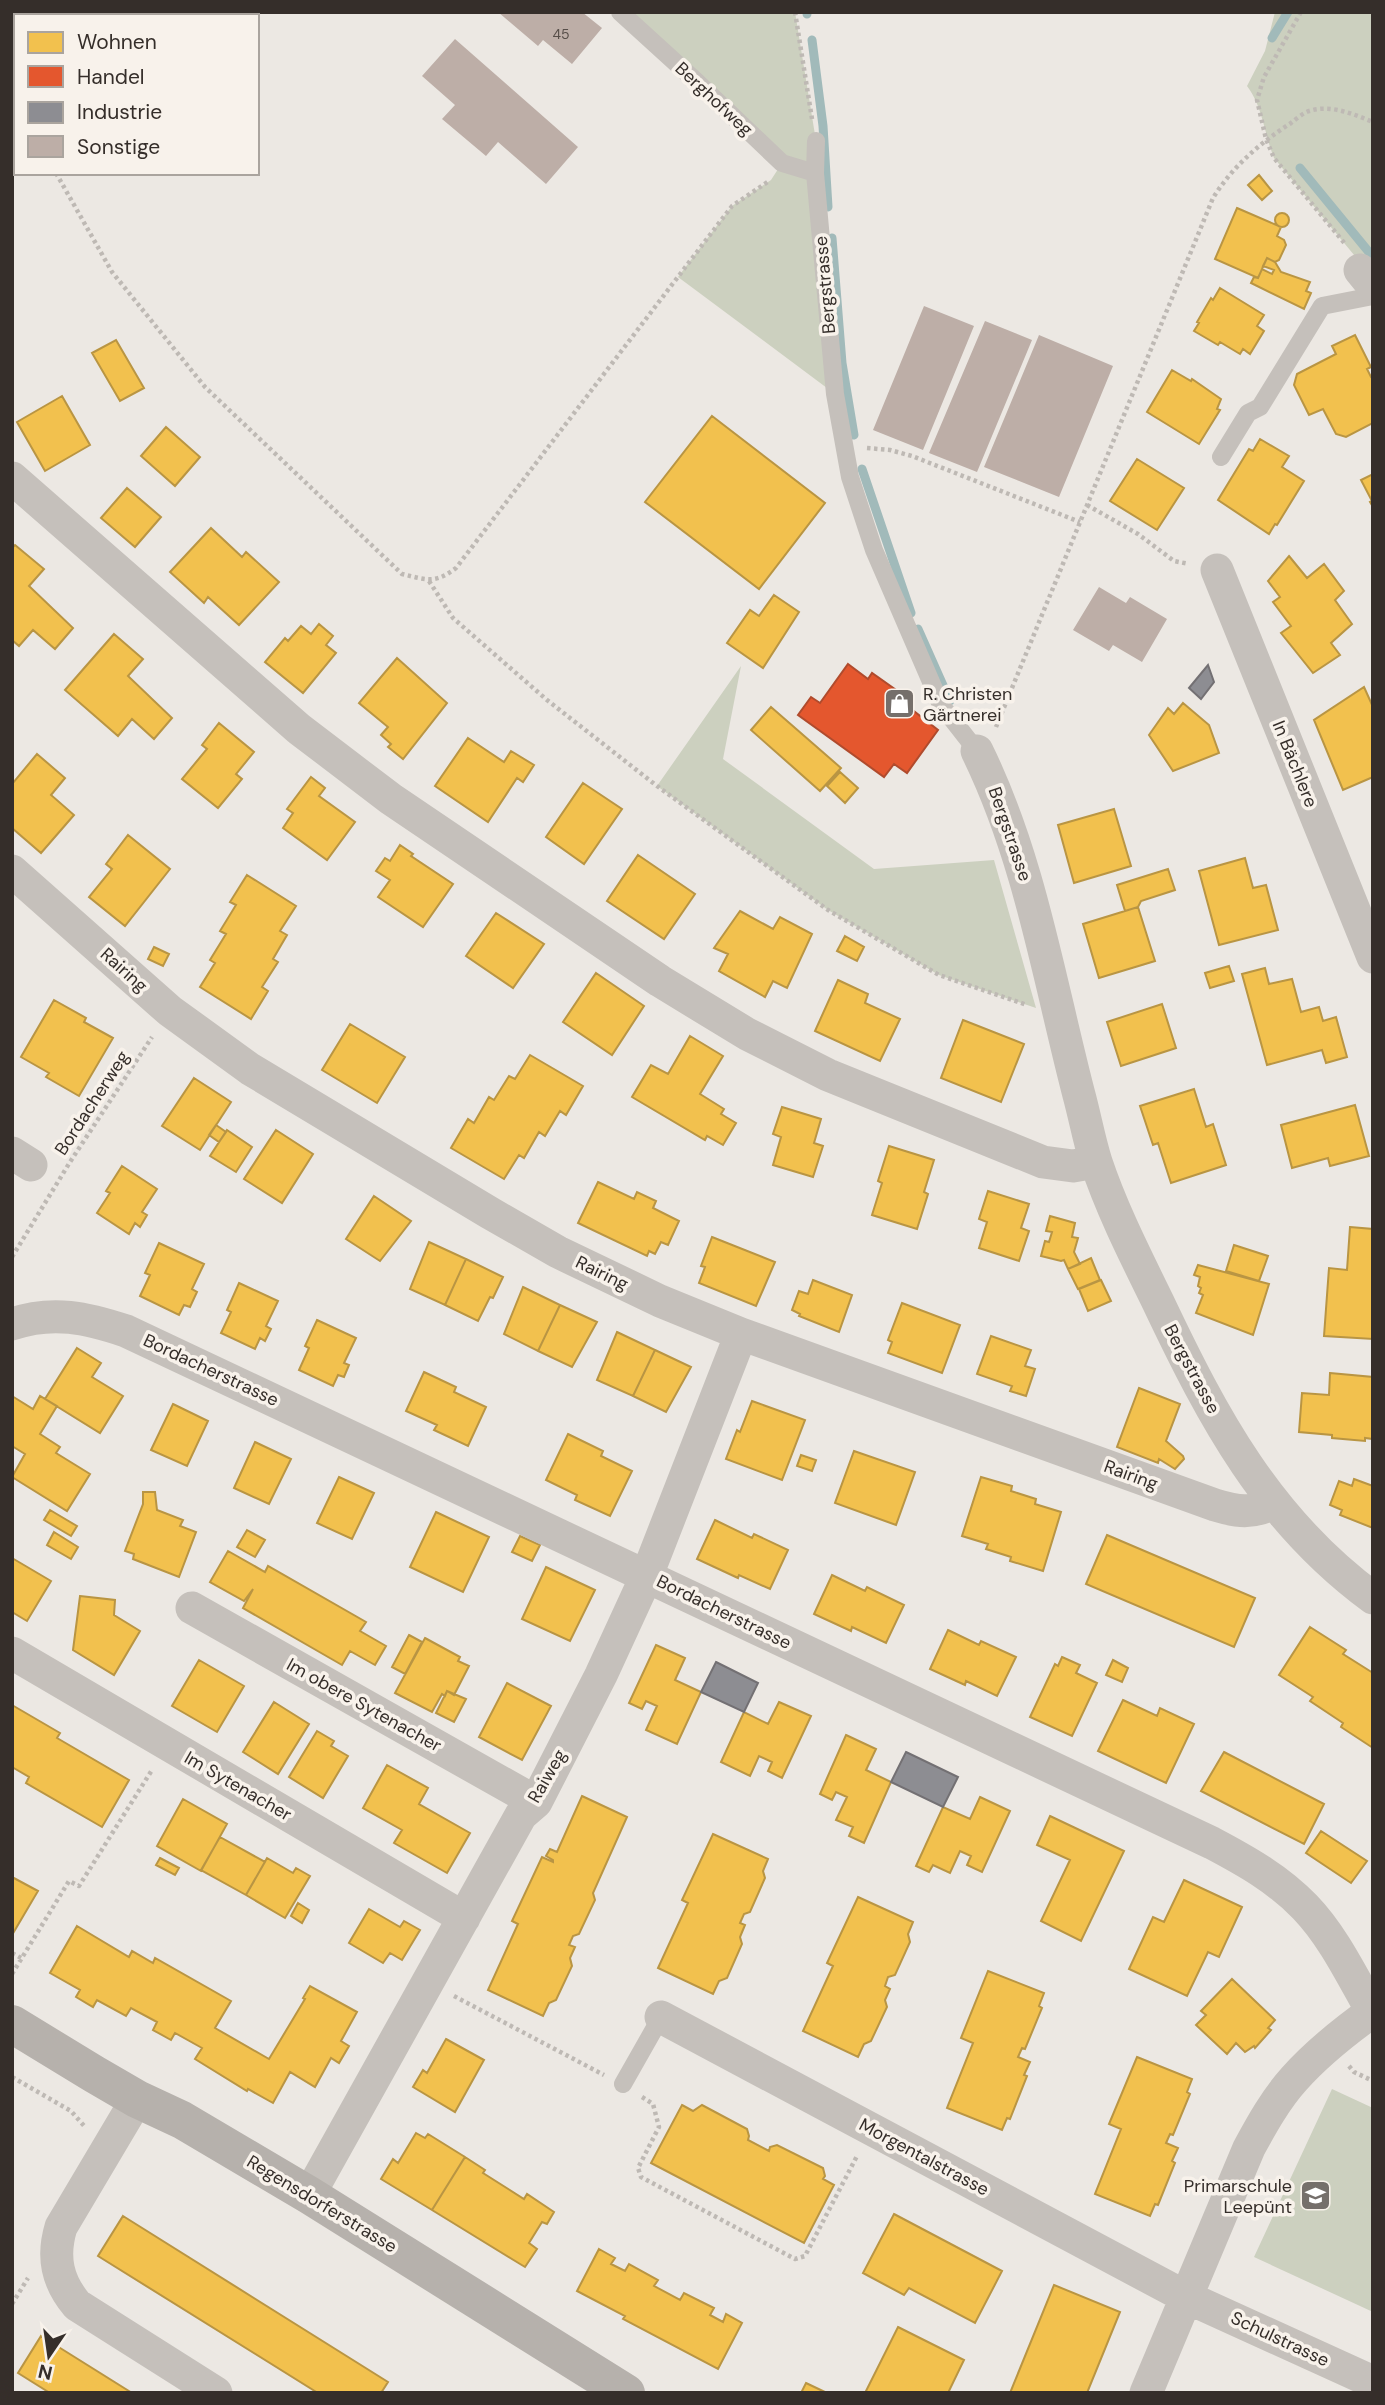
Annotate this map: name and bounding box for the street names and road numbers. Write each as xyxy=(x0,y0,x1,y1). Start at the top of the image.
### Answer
street label: Berghofweg xyxy=(670,57,758,141)
street label: Bergstrasse xyxy=(809,235,841,335)
street label: In Bächlere xyxy=(1267,717,1323,811)
street label: Bergstrasse xyxy=(983,784,1037,884)
street label: Rairing xyxy=(95,942,153,998)
street label: Bordacherweg xyxy=(49,1046,135,1160)
street label: Rairing xyxy=(572,1250,632,1296)
street label: Bergstrasse xyxy=(1158,1320,1226,1418)
street label: Bordacherstrasse xyxy=(139,1328,283,1412)
street label: Rairing xyxy=(1101,1454,1161,1496)
street label: Bordacherstrasse xyxy=(653,1569,795,1655)
street label: Im obere Sytenacher xyxy=(282,1652,446,1758)
street label: Raiweg xyxy=(522,1745,572,1807)
street label: Im Sytenacher xyxy=(180,1746,296,1827)
street label: Morgentalstrasse xyxy=(855,2113,993,2201)
street label: Regensdorferstrasse xyxy=(242,2150,402,2258)
street label: Schulstrasse xyxy=(1227,2306,1333,2372)

